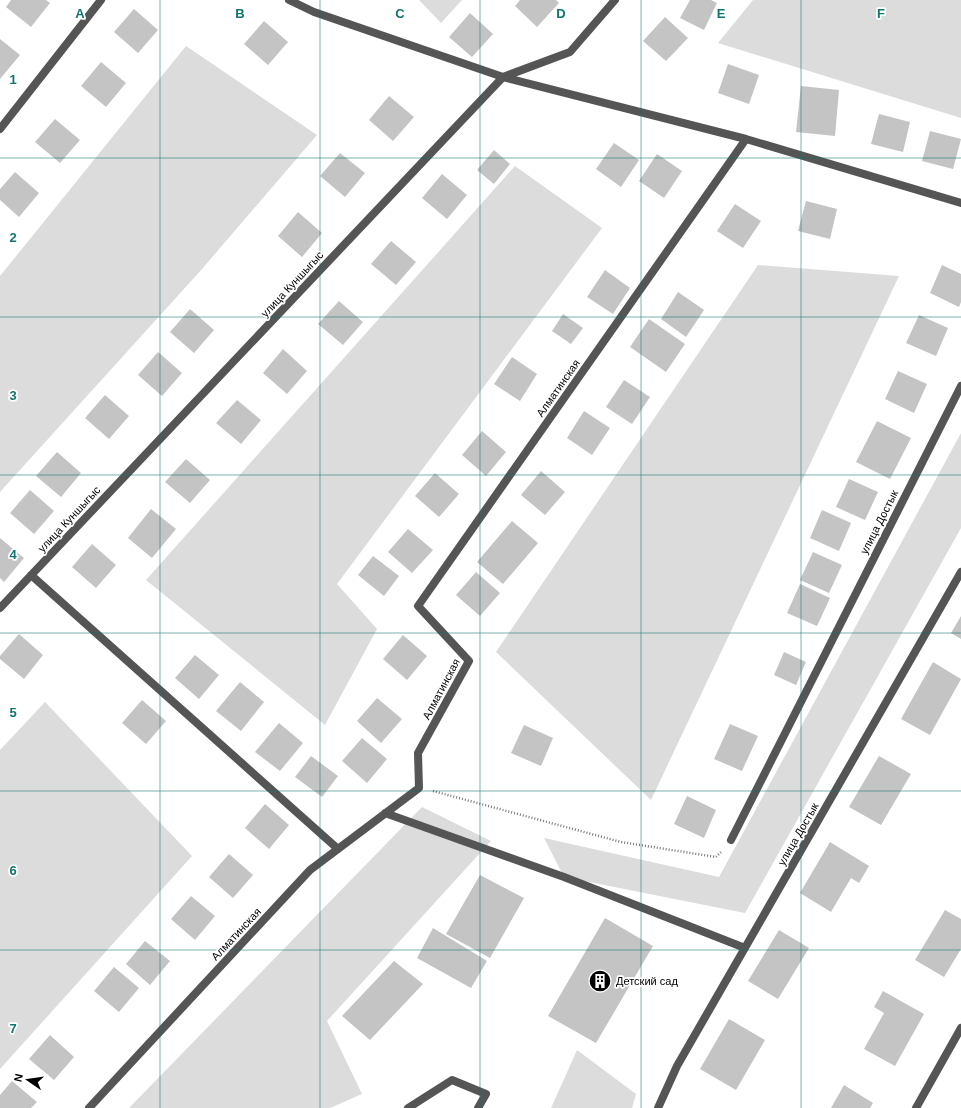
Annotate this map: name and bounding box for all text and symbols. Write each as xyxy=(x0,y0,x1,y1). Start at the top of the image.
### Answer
text: A xyxy=(75,6,85,21)
text: B xyxy=(235,6,245,21)
text: C xyxy=(395,6,405,21)
text: D xyxy=(556,6,566,21)
text: E xyxy=(717,6,726,21)
text: F xyxy=(877,6,885,21)
text: 1 xyxy=(9,72,17,87)
text: 2 xyxy=(9,230,17,245)
street label: улица Куншыгыс xyxy=(258,248,326,319)
street label: Алматинская xyxy=(534,357,582,419)
text: 3 xyxy=(9,388,17,403)
street label: улица Куншыгыс xyxy=(35,483,103,554)
street label: улица Достык xyxy=(858,488,900,556)
text: 4 xyxy=(9,547,17,562)
street label: Алматинская xyxy=(420,657,462,721)
text: 5 xyxy=(9,705,17,720)
street label: улица Достык xyxy=(775,800,821,867)
text: 6 xyxy=(9,863,17,878)
street label: Алматинская xyxy=(209,905,263,963)
building icon: Детский сад xyxy=(587,968,613,994)
place label: Детский сад xyxy=(616,975,678,987)
text: 7 xyxy=(9,1021,17,1036)
north arrow xyxy=(8,1060,48,1100)
text: N xyxy=(12,1072,25,1083)

